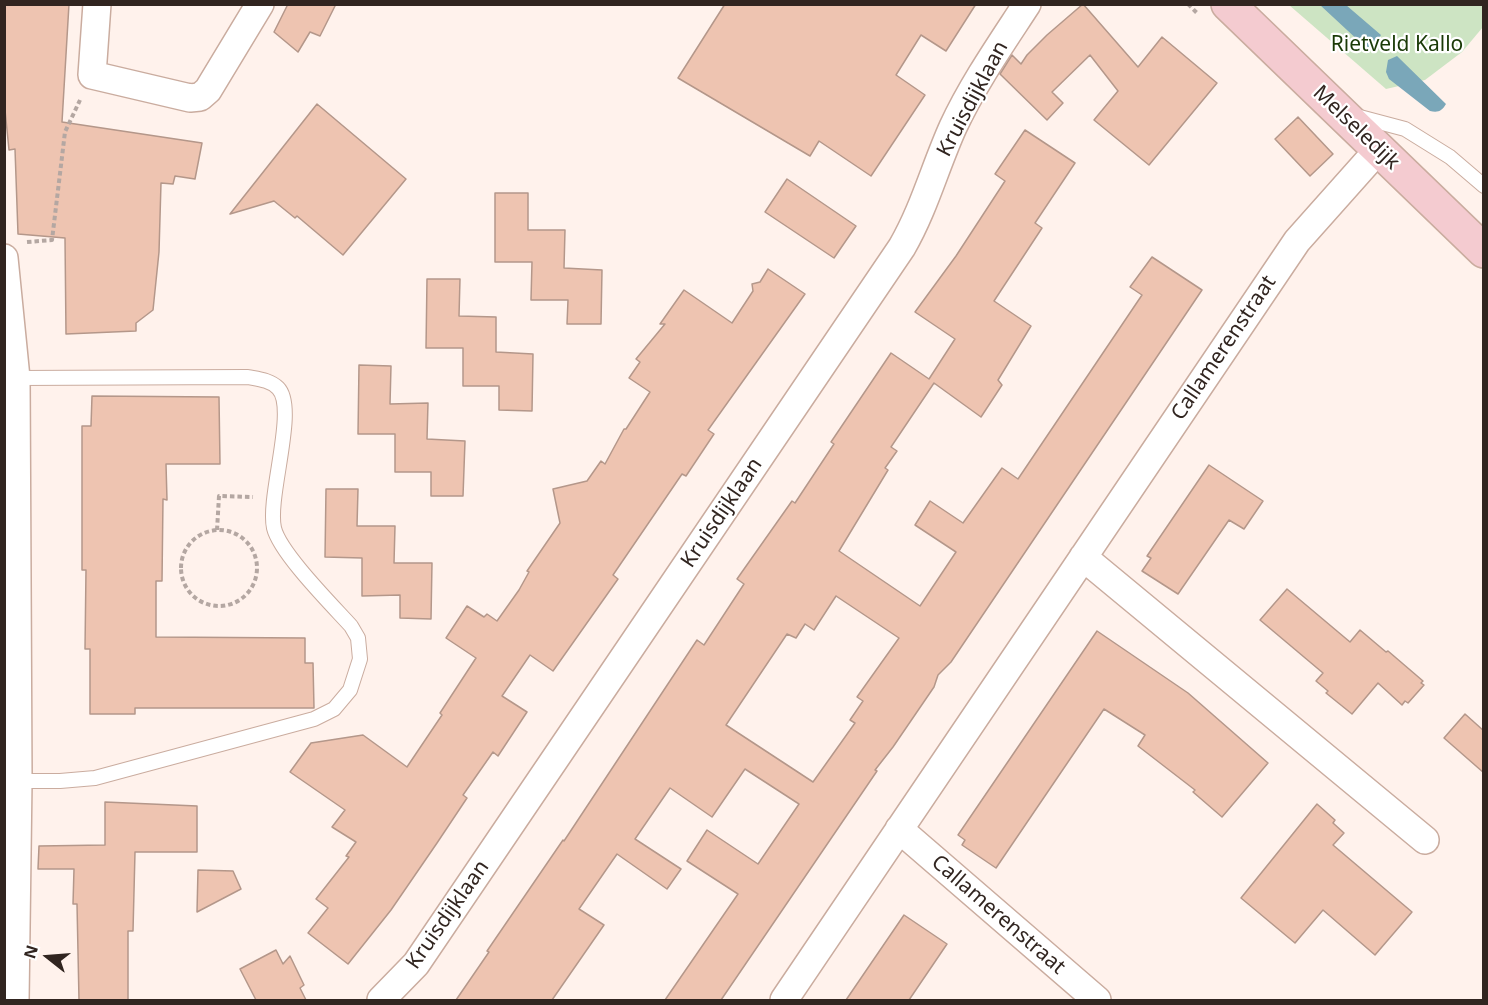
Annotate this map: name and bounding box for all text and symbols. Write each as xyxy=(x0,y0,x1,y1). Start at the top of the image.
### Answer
park label: Rietveld Kallo xyxy=(1331,32,1463,58)
street label: Kruisdijklaan xyxy=(932,37,1014,161)
street label: Melseledijk xyxy=(1308,81,1404,175)
street label: Callamerenstraat xyxy=(1166,271,1282,425)
street label: Kruisdijklaan xyxy=(676,453,768,573)
street label: Callamerenstraat xyxy=(926,850,1070,980)
street label: Kruisdijklaan xyxy=(401,856,495,974)
north arrow xyxy=(18,927,78,987)
text: N xyxy=(18,942,43,961)

